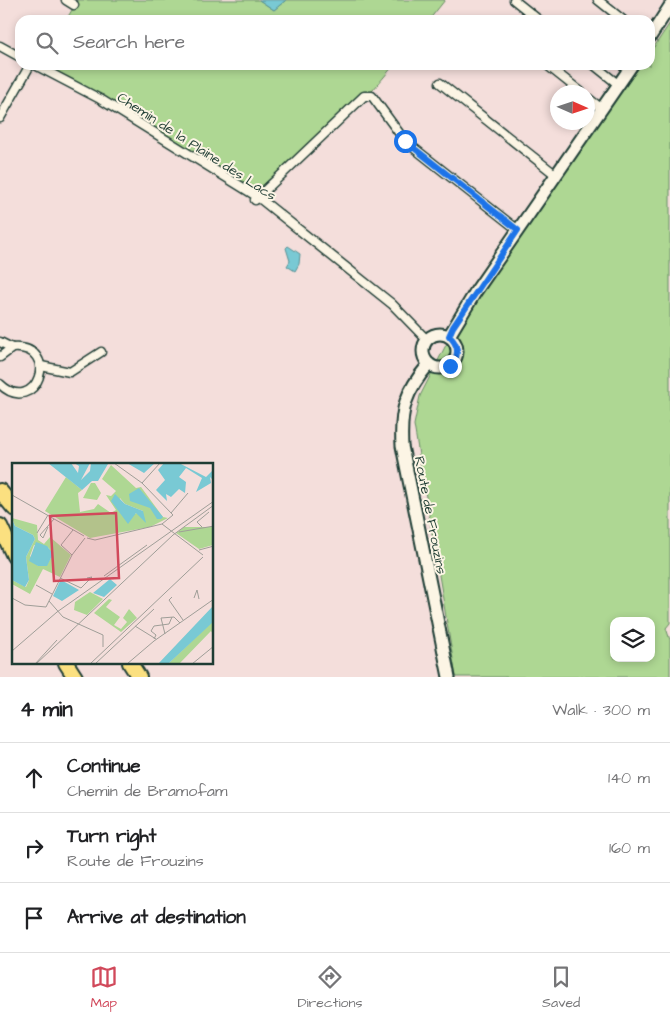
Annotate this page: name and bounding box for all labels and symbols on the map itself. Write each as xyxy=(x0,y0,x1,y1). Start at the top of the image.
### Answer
north arrow xyxy=(550,85,595,130)
street label: Chemin de la Plaine des Lacs xyxy=(113,88,280,206)
route start xyxy=(394,130,417,153)
route end xyxy=(439,355,462,378)
street label: Route de Frouzins xyxy=(409,455,451,576)
inset map xyxy=(12,463,214,664)

